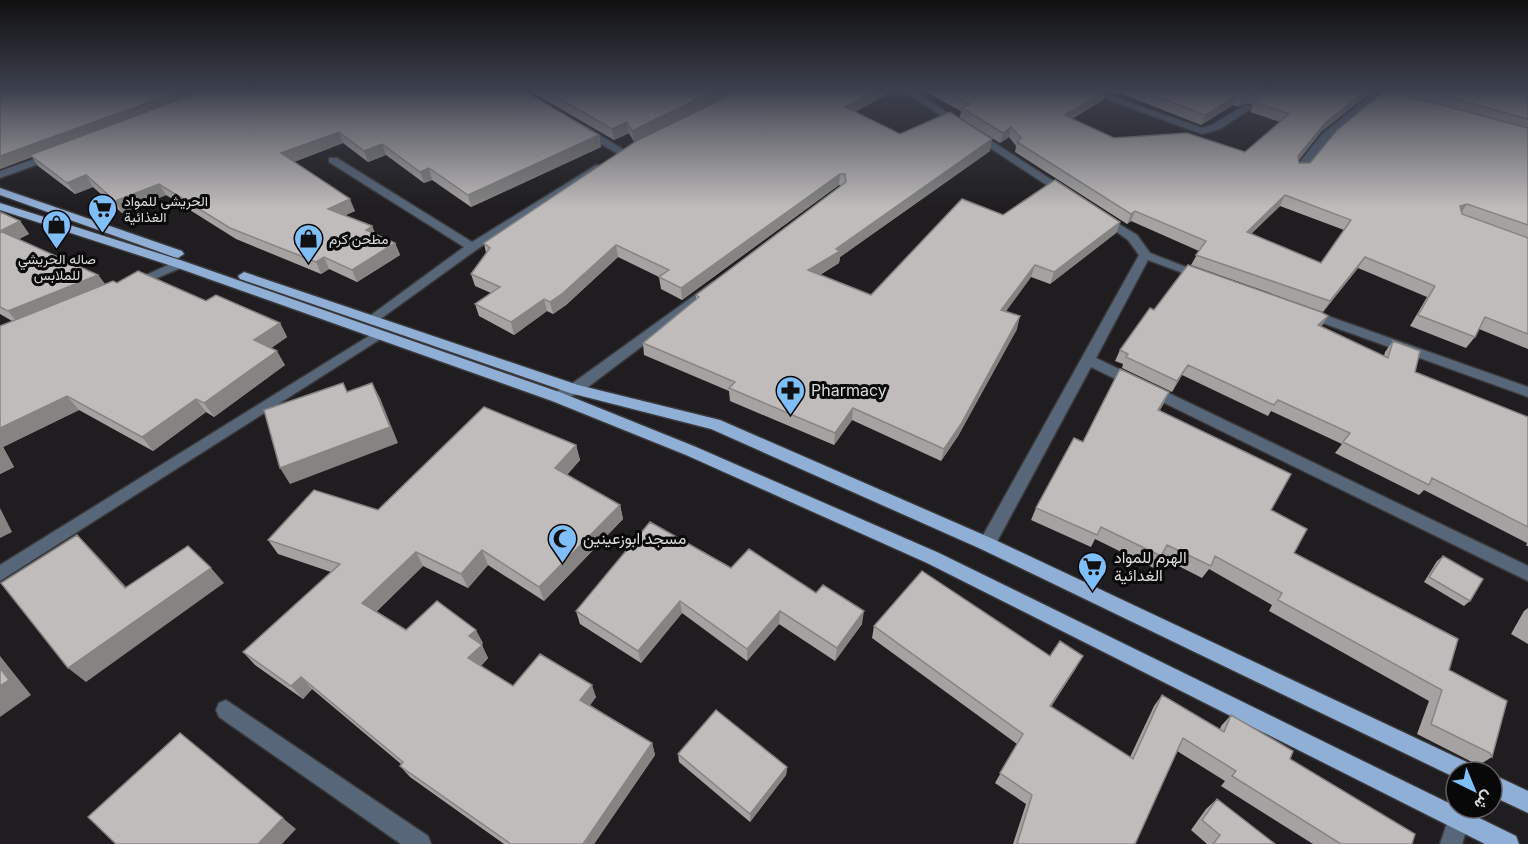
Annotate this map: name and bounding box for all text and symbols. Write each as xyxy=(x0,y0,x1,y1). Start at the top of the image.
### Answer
supermarket icon: الحريشي للمواد الغذائية xyxy=(87,192,119,234)
place label: الحريشي للمواد الغذائية xyxy=(124,192,208,225)
shop icon: صاله الحريشي للملابس xyxy=(41,208,73,250)
shop icon: مطحن كرم xyxy=(292,222,324,264)
place label: مطحن كرم xyxy=(329,230,388,248)
place label: صاله الحريشي للملابس xyxy=(18,250,96,284)
pharmacy icon: Pharmacy xyxy=(774,374,806,416)
place label: Pharmacy xyxy=(811,380,887,400)
mosque icon: مسجد ابوزعينين xyxy=(546,522,578,564)
place label: مسجد ابوزعينين xyxy=(583,528,686,549)
place label: الهرم للمواد الغدائية xyxy=(1114,547,1187,585)
supermarket icon: الهرم للمواد الغدائية xyxy=(1077,550,1109,592)
north arrow xyxy=(1444,760,1504,820)
text: ش xyxy=(1470,787,1498,815)

